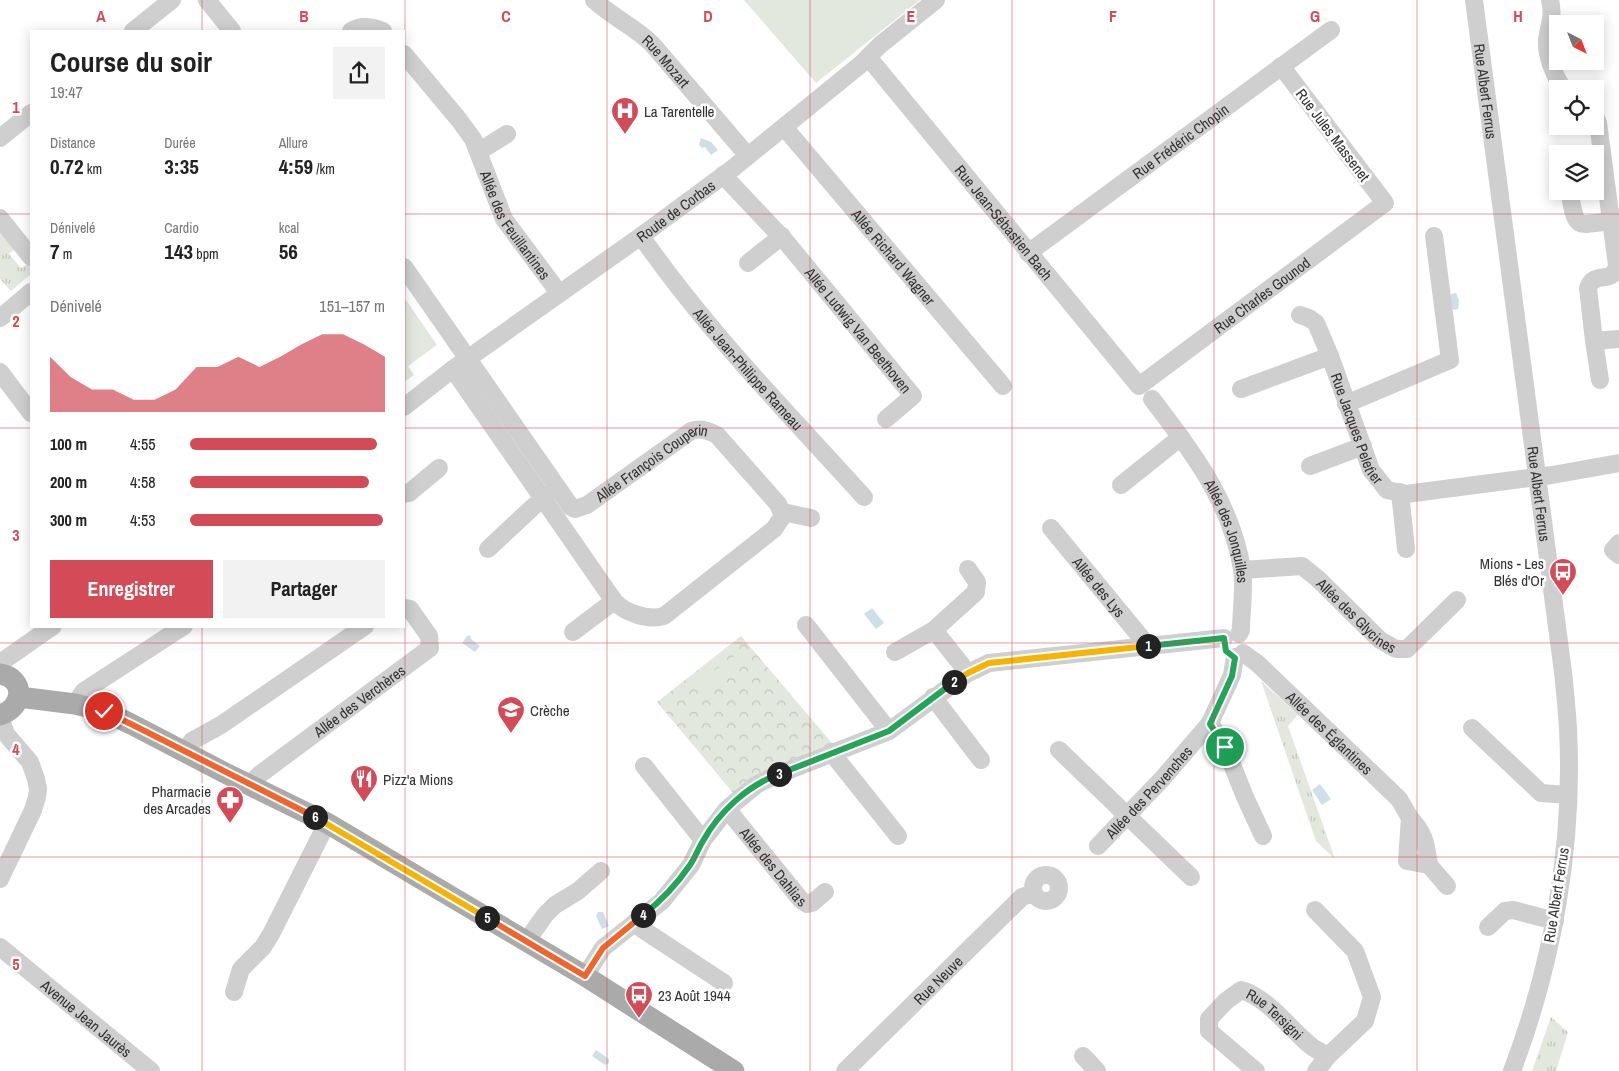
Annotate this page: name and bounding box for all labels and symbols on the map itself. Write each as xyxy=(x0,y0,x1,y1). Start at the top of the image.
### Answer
text: A xyxy=(96,5,106,27)
text: B xyxy=(299,5,309,27)
text: C xyxy=(501,5,511,27)
text: D xyxy=(703,5,713,27)
text: E xyxy=(907,5,916,27)
text: F xyxy=(1109,5,1117,27)
text: G xyxy=(1310,5,1320,27)
text: H xyxy=(1513,5,1523,27)
north arrow xyxy=(1549,15,1604,70)
street label: Rue Mozart xyxy=(638,30,695,92)
street label: Rue Albert Ferrus xyxy=(1469,42,1503,140)
street label: Rue Jules Massenet xyxy=(1291,84,1375,186)
text: 1 xyxy=(12,96,20,118)
hospital icon: La Tarentelle xyxy=(610,96,640,135)
street label: Rue Frédéric Chopin xyxy=(1128,98,1233,183)
place label: La Tarentelle xyxy=(644,101,715,122)
street label: Rue Jean-Sébastien Bach xyxy=(950,160,1058,284)
street label: Allée des Feuillantines xyxy=(475,166,556,284)
street label: Route de Corbas xyxy=(632,175,719,247)
street label: Allée Richard Wagner xyxy=(846,203,941,309)
street label: Rue Charles Gounod xyxy=(1209,252,1314,338)
street label: Allée Ludwig Van Beethoven xyxy=(800,262,917,397)
street label: Allée Jean-Philippe Rameau xyxy=(688,302,808,435)
text: 2 xyxy=(12,310,20,332)
street label: Rue Jacques Peletier xyxy=(1326,370,1388,488)
street label: Allée François Couperin xyxy=(590,419,710,507)
street label: Rue Albert Ferrus xyxy=(1523,445,1556,543)
street label: Allée des Jonquilles xyxy=(1199,474,1254,583)
text: 3 xyxy=(12,524,20,546)
street label: Allée des Lys xyxy=(1067,551,1130,621)
place label: Mions - Les Blés d'Or xyxy=(1480,553,1544,591)
bus stop icon: Mions - Les Blés d'Or xyxy=(1548,557,1578,596)
street label: Allée des Glycines xyxy=(1312,572,1400,658)
pin: 1 xyxy=(1136,634,1160,658)
street label: Allée des Verchères xyxy=(308,659,409,742)
pin: 2 xyxy=(942,670,966,694)
street label: Allée des Églantines xyxy=(1281,686,1378,779)
pin xyxy=(83,690,125,732)
school or university icon: Crèche xyxy=(496,695,526,734)
place label: Crèche xyxy=(530,700,570,721)
pin xyxy=(1204,726,1246,768)
text: 4 xyxy=(12,738,20,760)
street label: Allée des Pervenches xyxy=(1100,741,1197,844)
pin: 3 xyxy=(766,762,792,786)
restaurant icon: Pizz'a Mions xyxy=(349,764,379,803)
place label: Pizz'a Mions xyxy=(383,769,453,790)
place label: Pharmacie des Arcades xyxy=(143,781,211,819)
pharmacy icon: Pharmacie des Arcades xyxy=(215,785,245,824)
pin: 6 xyxy=(302,804,328,830)
street label: Allée des Dahlias xyxy=(735,822,811,911)
street label: Rue Albert Ferrus xyxy=(1538,846,1574,944)
pin: 4 xyxy=(630,902,656,928)
pin: 5 xyxy=(474,906,500,930)
street label: Rue Neuve xyxy=(908,951,967,1009)
text: 5 xyxy=(12,953,20,975)
street label: Avenue Jean Jaurès xyxy=(36,974,137,1062)
bus stop icon: 23 Août 1944 xyxy=(624,980,654,1019)
street label: Rue Tersigni xyxy=(1243,983,1308,1044)
place label: 23 Août 1944 xyxy=(658,985,731,1006)

